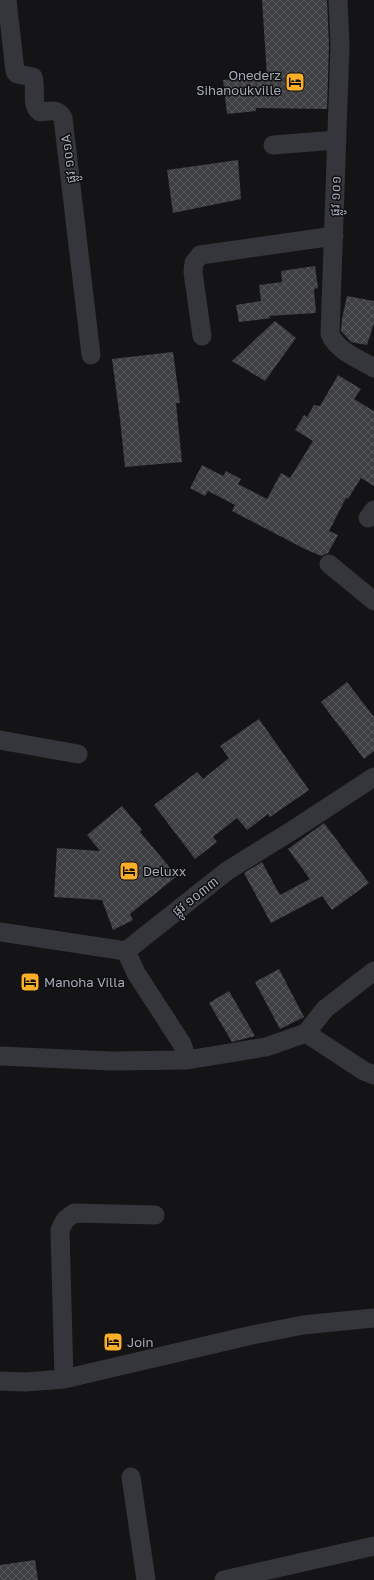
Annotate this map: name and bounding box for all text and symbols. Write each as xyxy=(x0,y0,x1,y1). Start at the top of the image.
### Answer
place label: Onederz Sihanoukville xyxy=(196,67,281,98)
hotel icon: Onederz Sihanoukville xyxy=(284,71,306,93)
street label: ផ្លូវ ១០១A xyxy=(57,133,83,184)
street label: ផ្លូវ ១០១ xyxy=(326,175,348,217)
hotel icon: Deluxx xyxy=(118,860,140,882)
place label: Deluxx xyxy=(143,863,186,879)
street label: ផ្លូវ ១០៣៣ xyxy=(169,873,224,922)
hotel icon: Manoha Villa xyxy=(19,971,41,993)
place label: Manoha Villa xyxy=(44,974,125,990)
hotel icon: Join xyxy=(102,1331,124,1353)
place label: Join xyxy=(127,1334,154,1350)

